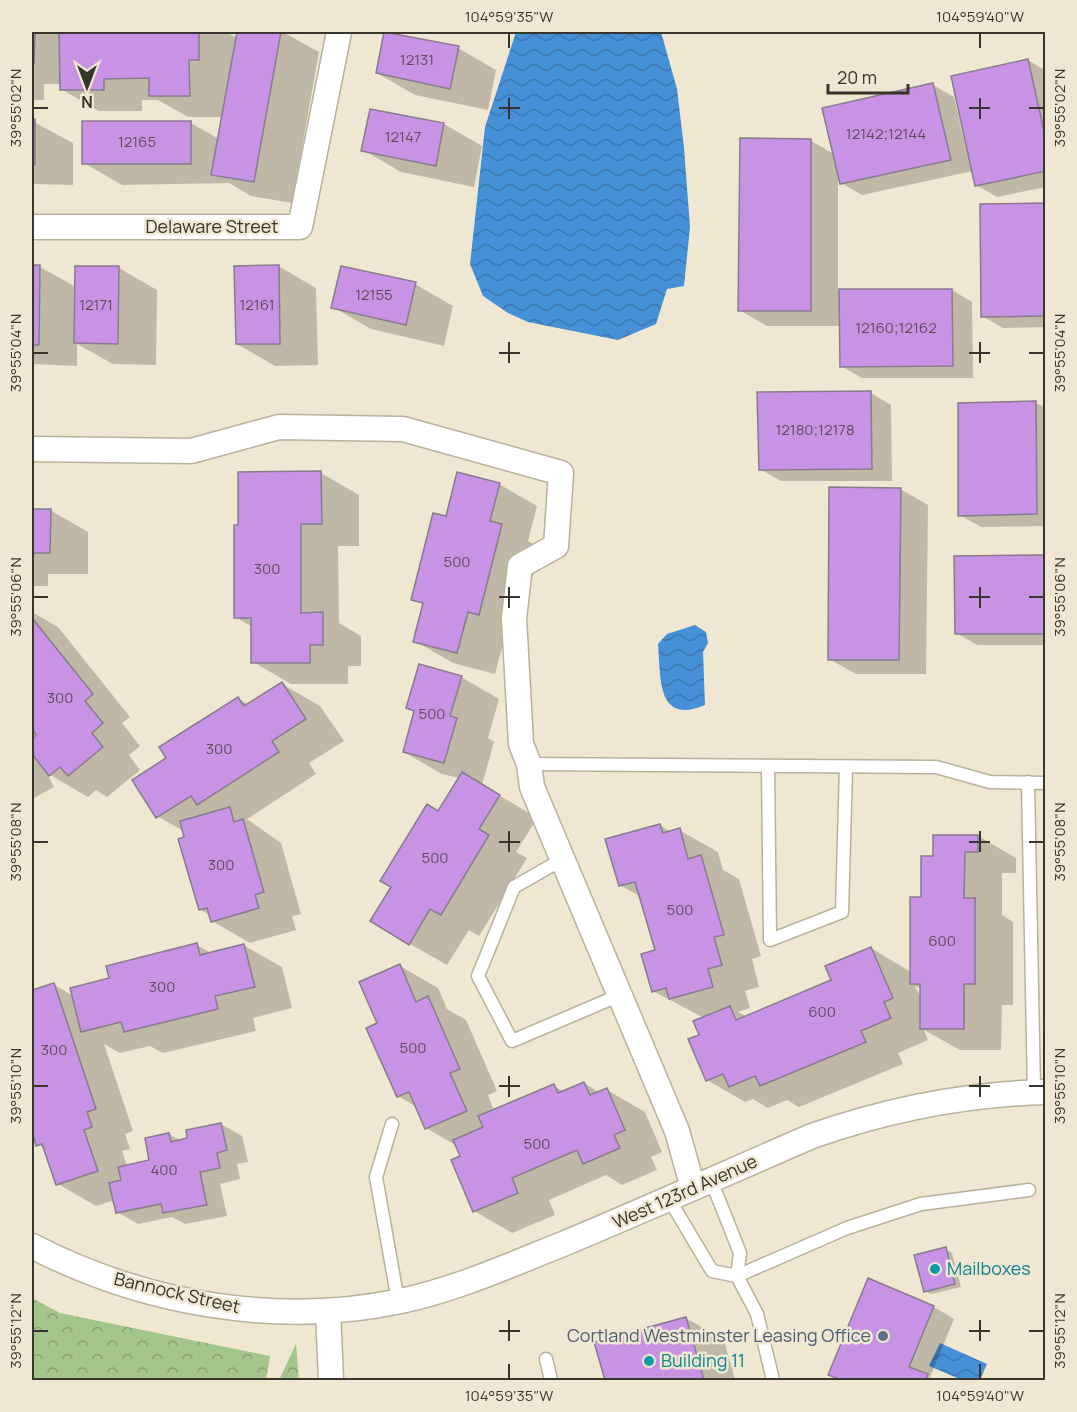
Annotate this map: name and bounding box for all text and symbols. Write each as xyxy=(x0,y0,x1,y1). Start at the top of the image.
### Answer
text: 104°59'35"W xyxy=(465,6,553,27)
text: 104°59'40"W xyxy=(936,6,1024,27)
house number: 12131 xyxy=(400,49,434,70)
north arrow xyxy=(57,57,117,117)
scale bar xyxy=(828,57,908,95)
text: 20 m xyxy=(837,65,877,89)
text: 39°55'02"N xyxy=(5,69,26,147)
text: 39°55'02"N xyxy=(1049,69,1070,147)
text: N xyxy=(81,91,93,113)
house number: 12142;12144 xyxy=(846,123,926,144)
house number: 12147 xyxy=(385,126,421,147)
house number: 12165 xyxy=(118,131,156,152)
street label: Delaware Street xyxy=(145,214,279,238)
house number: 12155 xyxy=(355,284,393,305)
house number: 12171 xyxy=(79,294,113,315)
house number: 12161 xyxy=(239,294,275,315)
text: 39°55'04"N xyxy=(5,314,26,392)
text: 39°55'04"N xyxy=(1049,314,1070,392)
house number: 12160;12162 xyxy=(855,317,937,338)
house number: 12180;12178 xyxy=(775,419,855,440)
house number: 500 xyxy=(444,551,470,572)
text: 39°55'06"N xyxy=(5,557,26,637)
text: 39°55'06"N xyxy=(1049,557,1070,637)
house number: 300 xyxy=(254,558,280,579)
house number: 300 xyxy=(47,687,73,708)
house number: 500 xyxy=(419,703,445,724)
house number: 300 xyxy=(206,738,232,759)
text: 39°55'08"N xyxy=(5,803,26,881)
text: 39°55'08"N xyxy=(1049,803,1070,881)
house number: 500 xyxy=(422,847,448,868)
house number: 300 xyxy=(208,854,234,875)
house number: 500 xyxy=(667,899,693,920)
house number: 600 xyxy=(928,930,956,951)
house number: 300 xyxy=(149,976,175,997)
house number: 600 xyxy=(808,1001,836,1022)
house number: 500 xyxy=(400,1037,426,1058)
house number: 300 xyxy=(41,1039,67,1060)
text: 39°55'10"N xyxy=(5,1048,26,1124)
text: 39°55'10"N xyxy=(1049,1048,1070,1124)
house number: 500 xyxy=(524,1133,550,1154)
street label: West 123rd Avenue xyxy=(608,1148,761,1234)
house number: 400 xyxy=(150,1159,178,1180)
place label: Mailboxes xyxy=(947,1256,1031,1280)
marker: Mailboxes xyxy=(928,1262,942,1276)
street label: Bannock Street xyxy=(112,1266,242,1318)
text: 39°55'12"N xyxy=(5,1293,26,1369)
text: 39°55'12"N xyxy=(1049,1293,1070,1369)
place label: Cortland Westminster Leasing Office xyxy=(567,1323,871,1347)
marker: Cortland Westminster Leasing Office xyxy=(876,1329,890,1343)
place label: Building 11 xyxy=(661,1348,745,1372)
marker: Building 11 xyxy=(642,1354,656,1368)
text: 104°59'35"W xyxy=(465,1385,553,1406)
text: 104°59'40"W xyxy=(936,1385,1024,1406)

